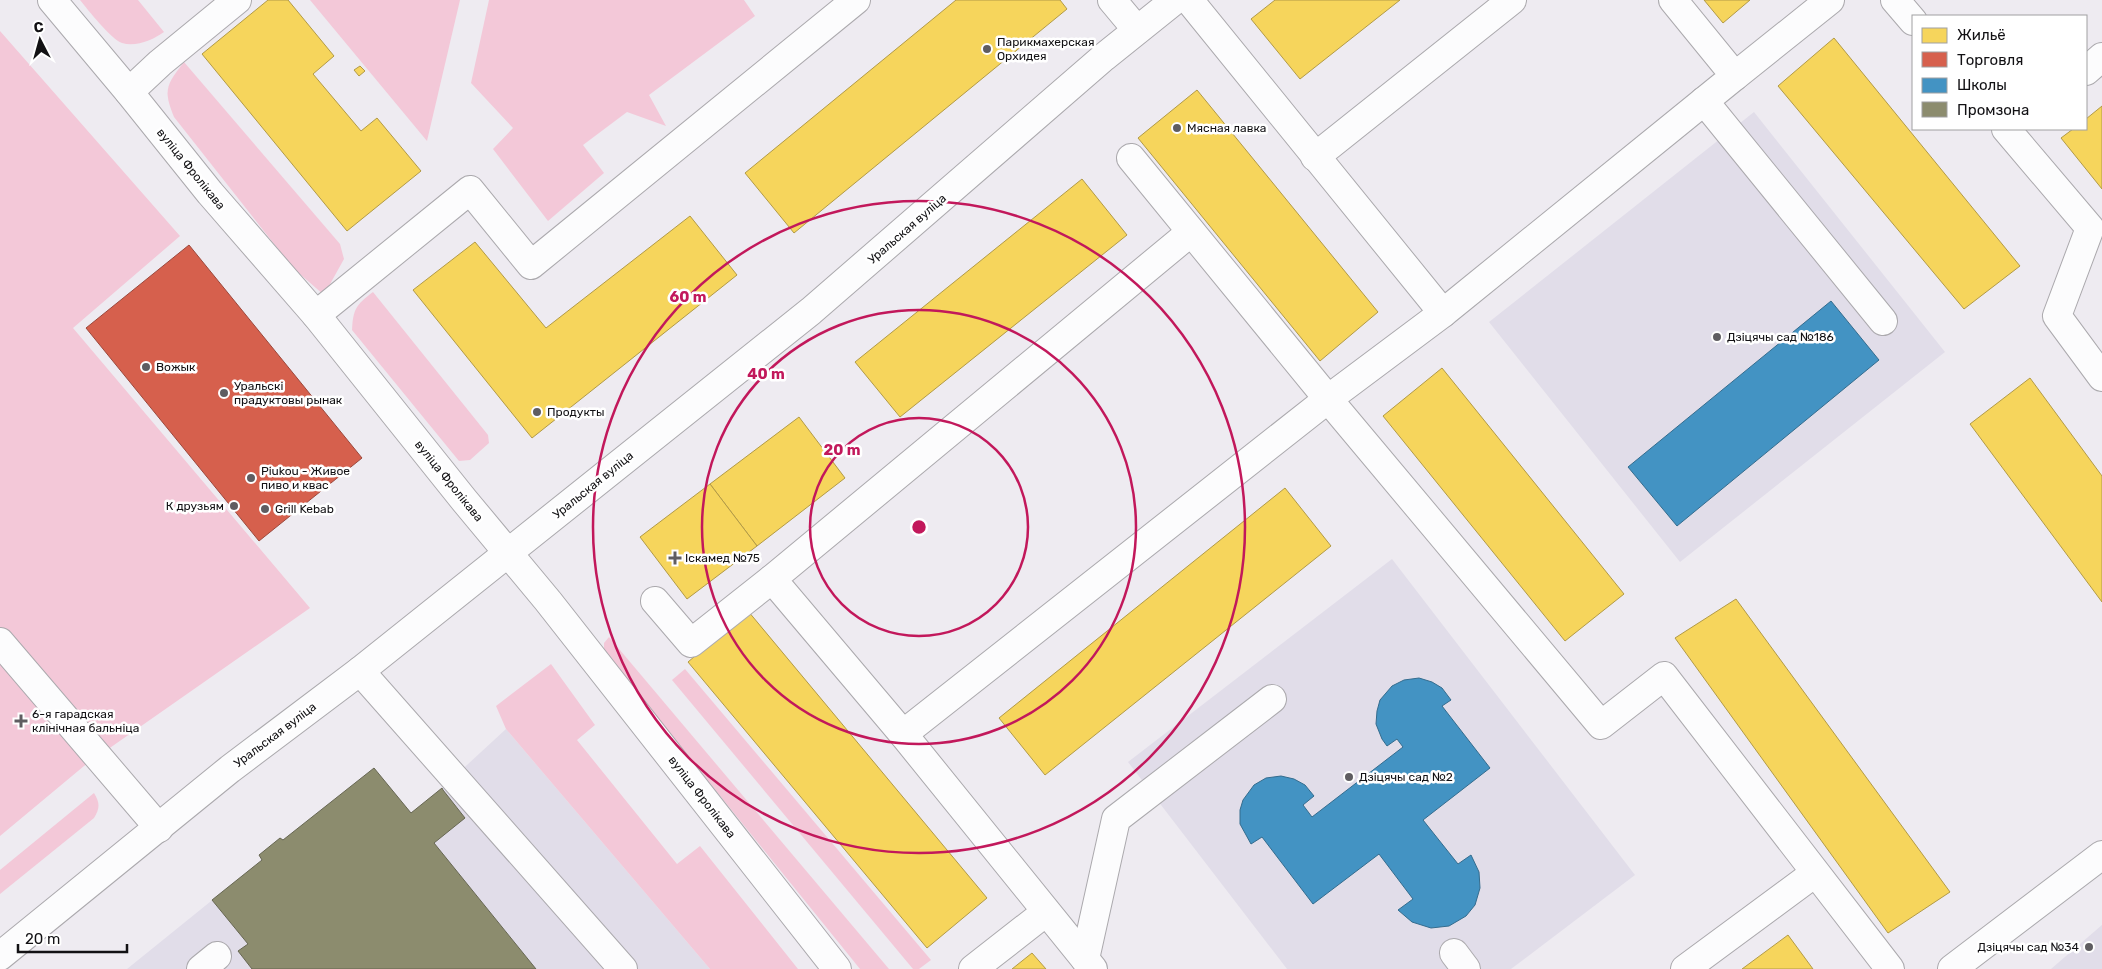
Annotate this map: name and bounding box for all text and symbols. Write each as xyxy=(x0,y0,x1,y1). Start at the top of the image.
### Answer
north arrow xyxy=(15,15,65,65)
legend xyxy=(1912,15,2087,130)
text: С xyxy=(33,19,45,37)
text: Жильё xyxy=(1957,26,2006,44)
place label: Парикмахерская Орхидея xyxy=(997,35,1094,63)
marker: Парикмахерская Орхидея xyxy=(981,43,993,55)
text: Торговля xyxy=(1957,51,2023,69)
text: Школы xyxy=(1957,76,2007,94)
text: Промзона xyxy=(1957,101,2029,119)
place label: Мясная лавка xyxy=(1187,121,1266,135)
marker: Мясная лавка xyxy=(1171,122,1183,134)
street label: вуліца Фролікава xyxy=(154,126,228,212)
street label: Уральская вуліца xyxy=(865,191,949,267)
text: 60 m xyxy=(670,288,706,306)
place label: Дзіцячы сад №186 xyxy=(1727,330,1834,344)
marker: Дзіцячы сад №186 xyxy=(1711,331,1723,343)
place label: Вожык xyxy=(156,360,196,374)
marker: Вожык xyxy=(140,361,152,373)
text: 40 m xyxy=(747,365,785,383)
place label: Уральскі прадуктовы рынак xyxy=(234,379,343,407)
marker: Уральскі прадуктовы рынак xyxy=(218,387,230,399)
place label: Продукты xyxy=(547,405,604,419)
marker: Продукты xyxy=(531,406,543,418)
street label: вуліца Фролікава xyxy=(412,438,486,524)
text: 20 m xyxy=(824,441,860,459)
street label: Уральская вуліца xyxy=(550,448,636,522)
place label: Piukou - Живое пиво и квас xyxy=(261,464,350,492)
marker: Piukou - Живое пиво и квас xyxy=(245,472,257,484)
place label: К друзьям xyxy=(166,499,224,513)
marker: К друзьям xyxy=(228,500,240,512)
place label: Grill Kebab xyxy=(275,502,334,516)
marker: Grill Kebab xyxy=(259,503,271,515)
centre of rings xyxy=(910,518,928,536)
place label: Іскамед №75 xyxy=(685,551,760,565)
marker: Іскамед №75 xyxy=(669,552,681,564)
street label: Уральская вуліца xyxy=(231,700,319,770)
place label: 6-я гарадская клінічная бальніца xyxy=(32,707,139,735)
marker: 6-я гарадская клінічная бальніца xyxy=(14,714,28,728)
street label: вуліца Фролікава xyxy=(666,753,738,841)
place label: Дзіцячы сад №2 xyxy=(1359,770,1453,784)
marker: Дзіцячы сад №2 xyxy=(1343,771,1355,783)
scale bar xyxy=(18,922,126,954)
text: 20 m xyxy=(25,930,60,948)
place label: Дзіцячы сад №34 xyxy=(1978,940,2080,954)
marker: Дзіцячы сад №34 xyxy=(2083,941,2095,953)

